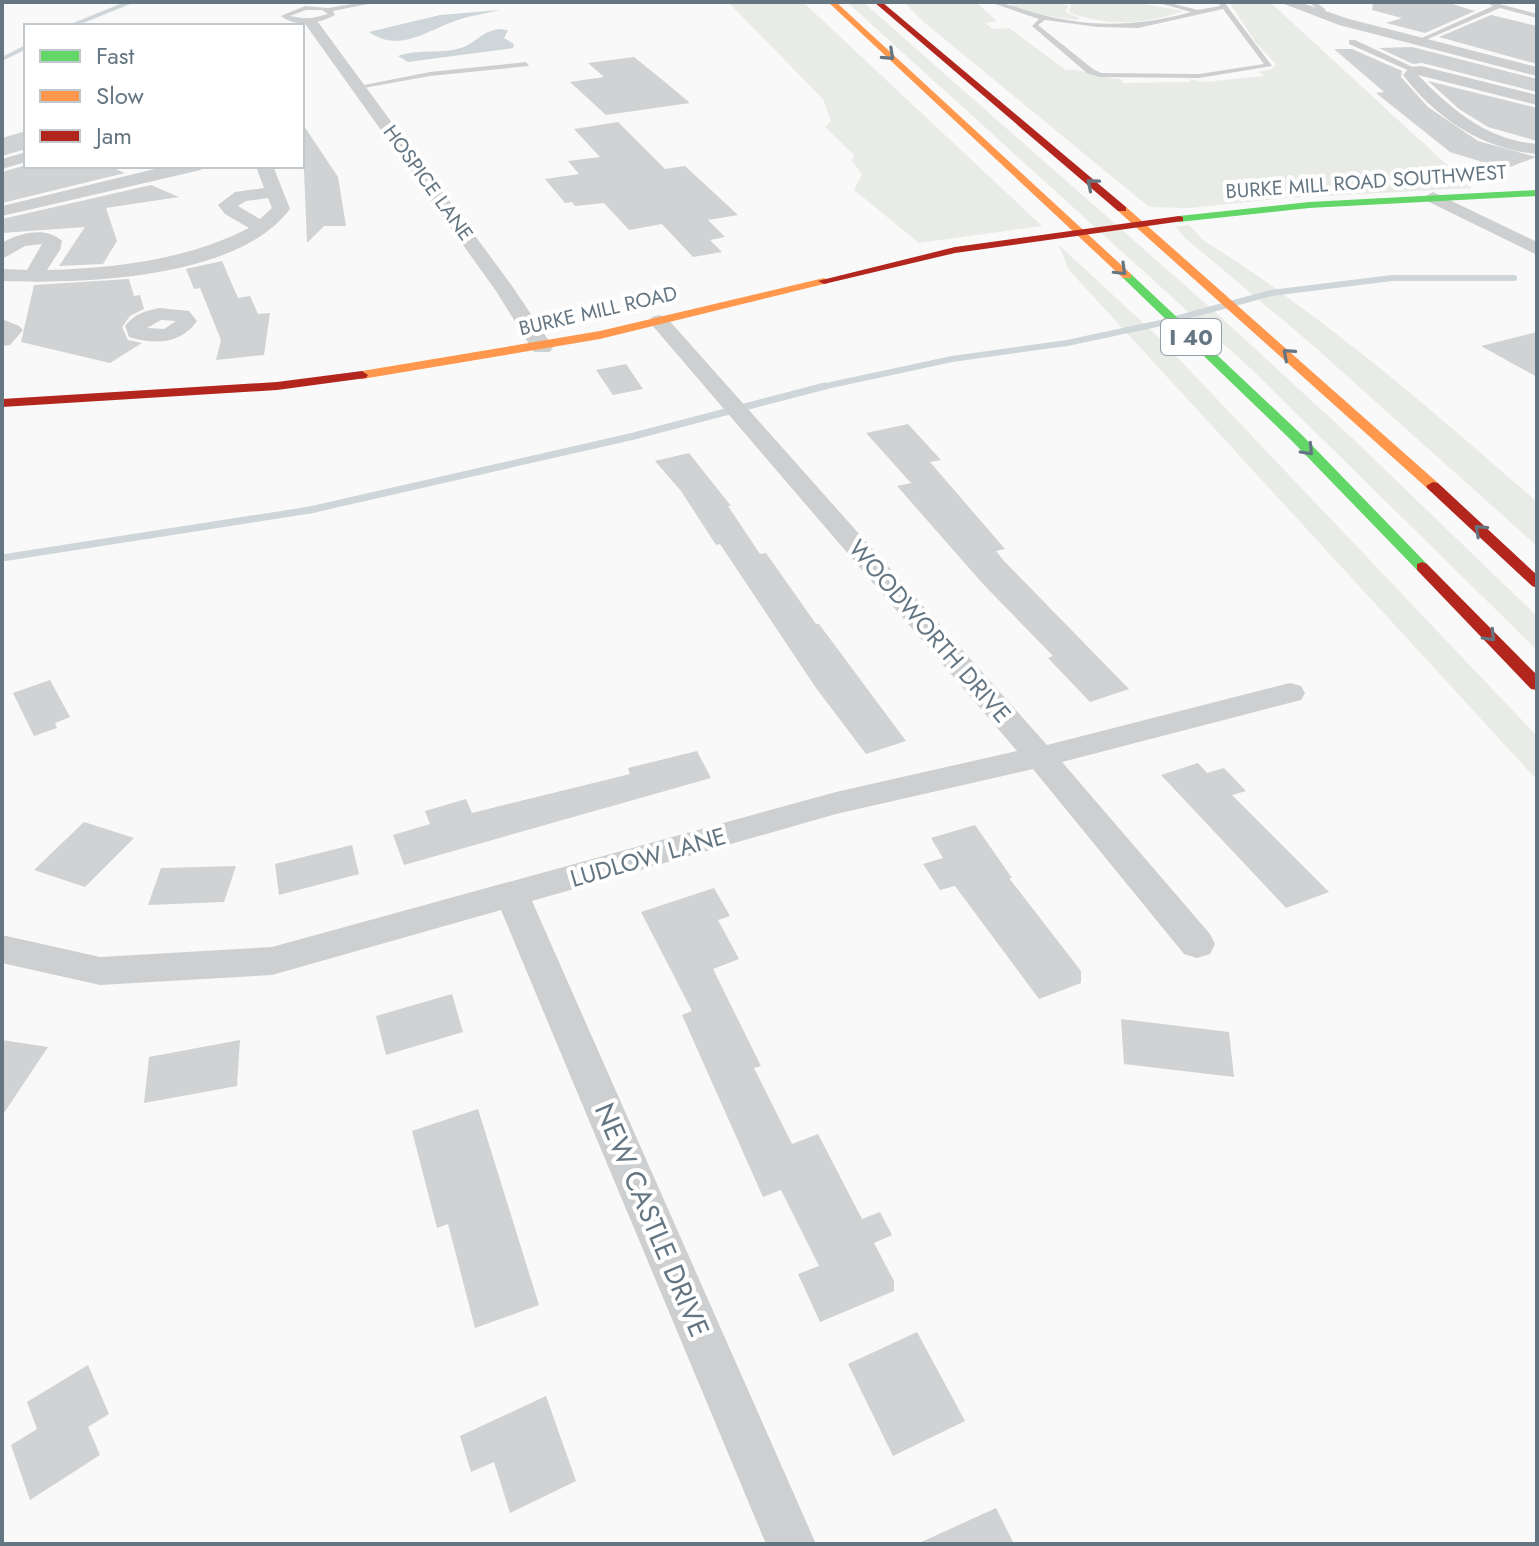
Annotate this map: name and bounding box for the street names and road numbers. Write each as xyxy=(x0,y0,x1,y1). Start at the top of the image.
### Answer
street label: HOSPICE LANE xyxy=(376,119,480,247)
street label: BURKE MILL ROAD SOUTHWEST xyxy=(1225,158,1508,206)
street label: BURKE MILL ROAD xyxy=(516,279,680,343)
road number: I 40 xyxy=(1161,319,1221,355)
street label: WOODWORTH DRIVE xyxy=(840,532,1020,730)
street label: LUDLOW LANE xyxy=(566,818,730,896)
street label: NEW CASTLE DRIVE xyxy=(584,1097,720,1343)

